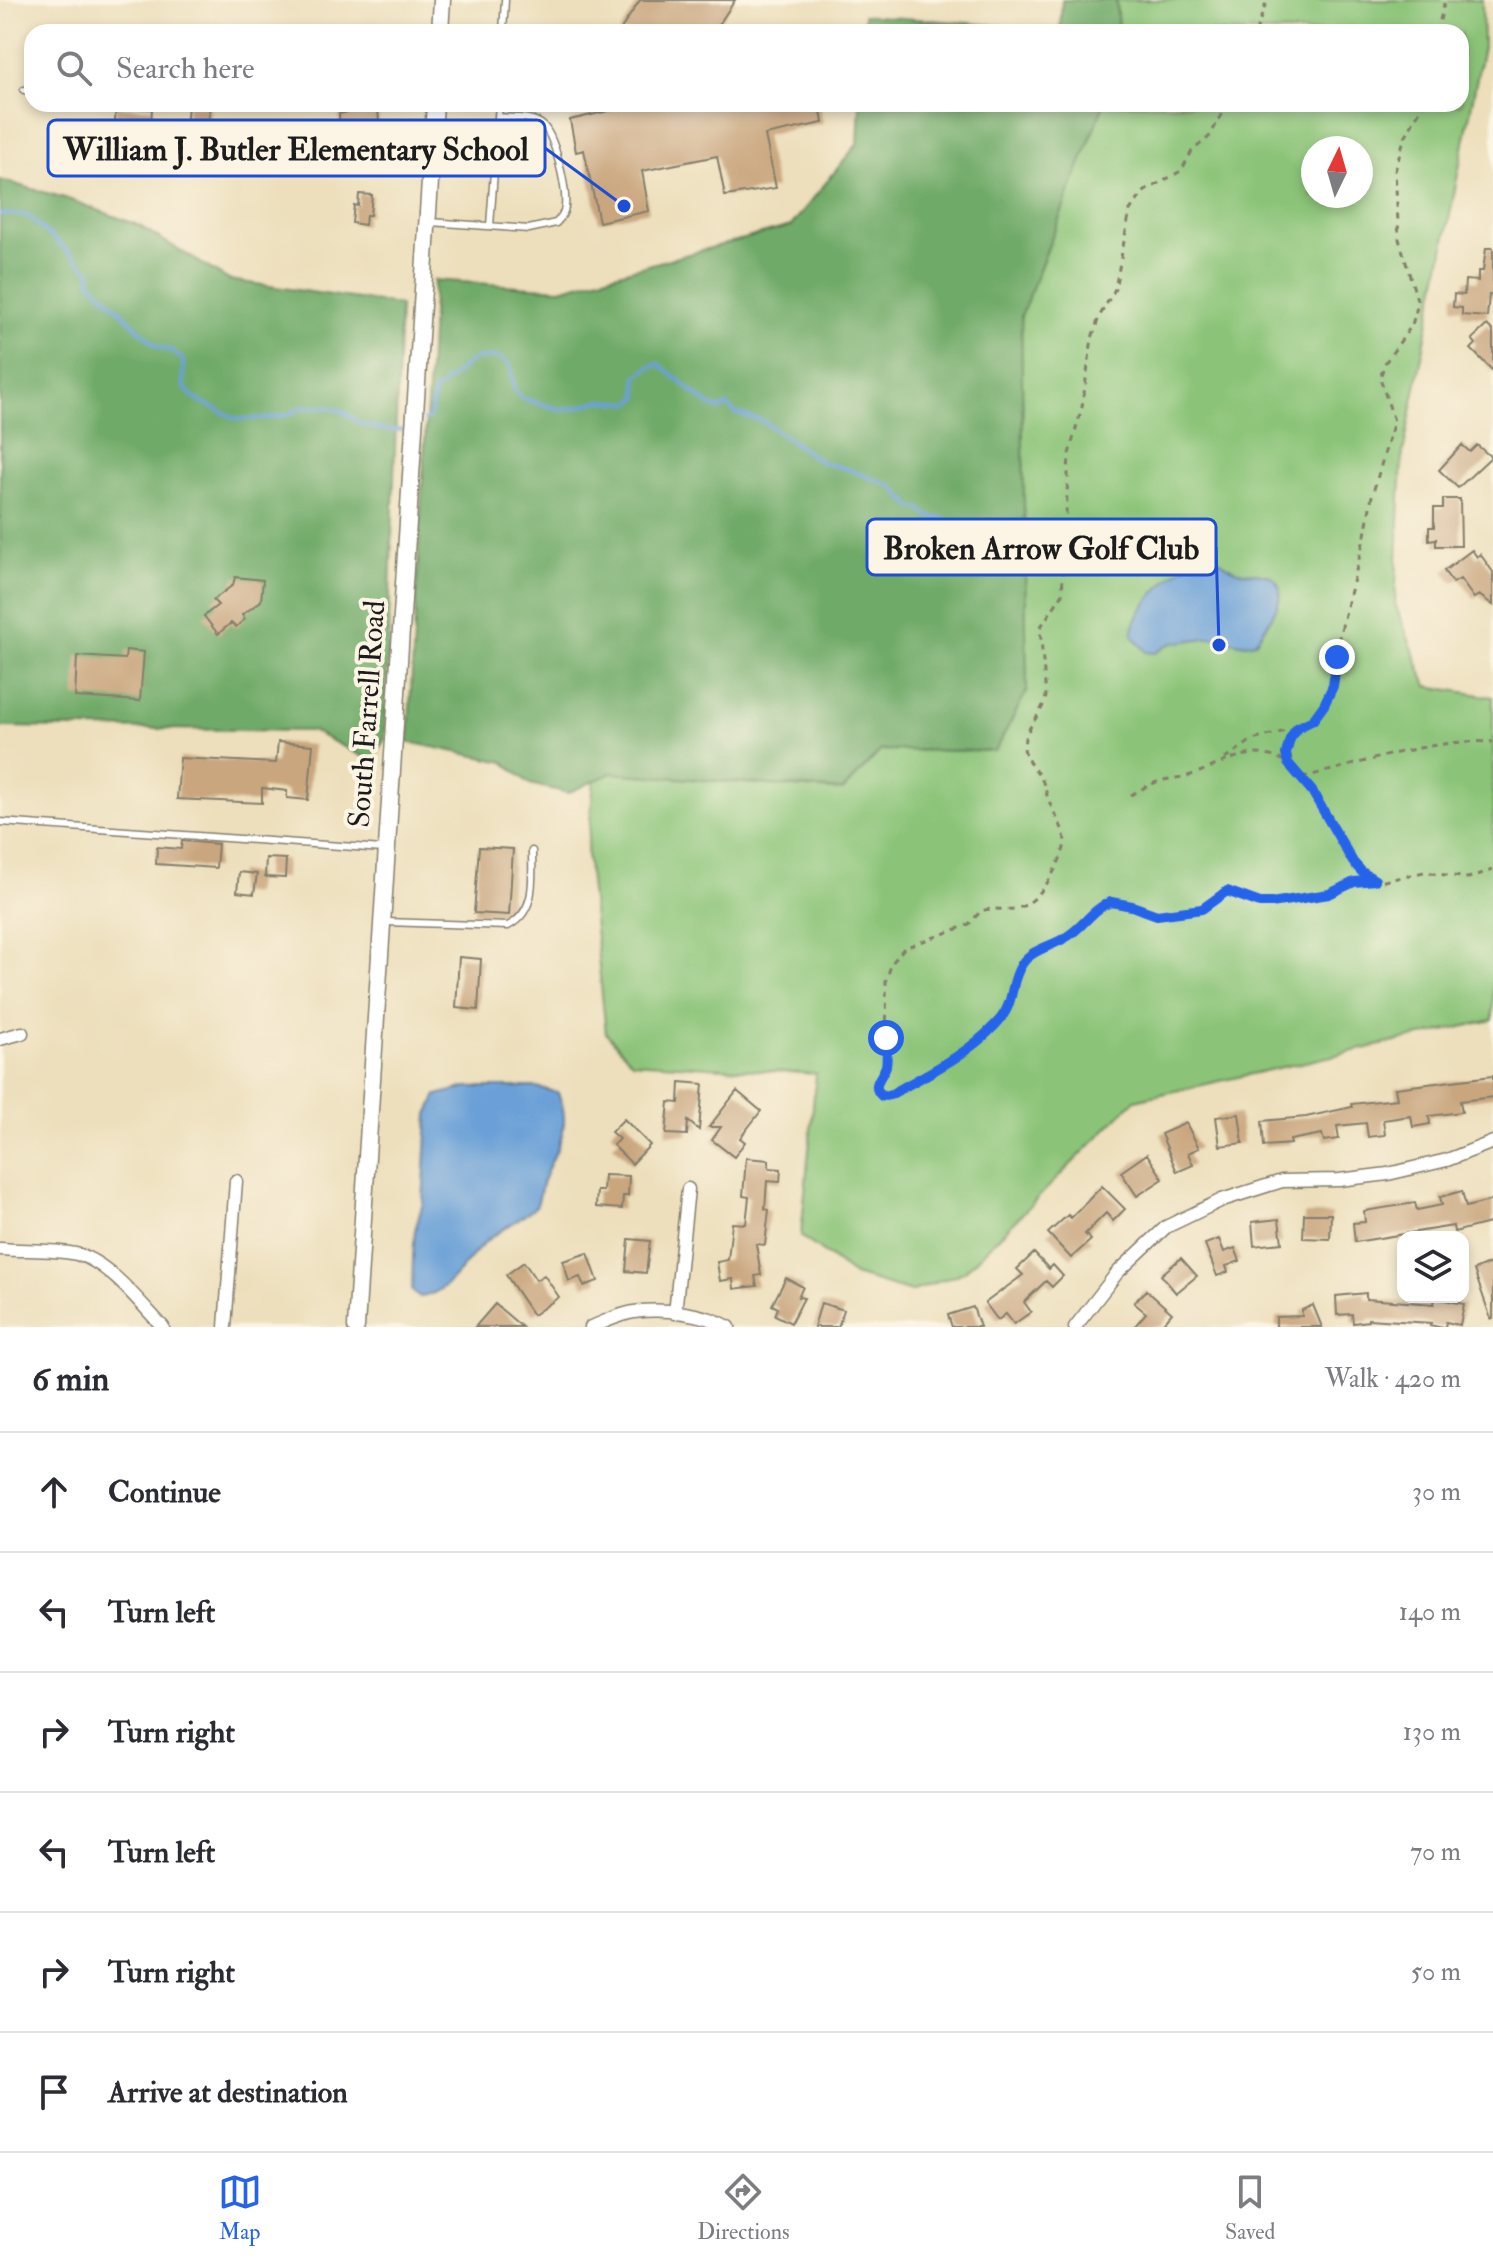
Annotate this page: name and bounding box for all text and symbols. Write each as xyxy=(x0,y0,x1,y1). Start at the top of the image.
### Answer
search box xyxy=(24,24,1469,112)
icon: search xyxy=(52,46,96,90)
text: Search here xyxy=(116,50,255,87)
callout: William J. Butler Elementary School xyxy=(48,120,545,176)
text: William J. Butler Elementary School xyxy=(62,130,529,170)
north arrow xyxy=(1301,136,1373,208)
callout: Broken Arrow Golf Club xyxy=(867,519,1216,575)
text: Broken Arrow Golf Club xyxy=(883,529,1199,569)
street label: South Farrell Road xyxy=(341,599,393,829)
route end xyxy=(1319,639,1355,675)
route start xyxy=(868,1020,904,1056)
map controls xyxy=(1397,1231,1469,1303)
button: layers xyxy=(1397,1231,1469,1303)
text: 6 min xyxy=(32,1358,109,1401)
text: Walk · 420 m xyxy=(1325,1363,1461,1395)
icon: ahead xyxy=(32,1470,76,1514)
text: Continue xyxy=(108,1474,221,1511)
text: 30 m xyxy=(1412,1476,1461,1508)
icon: left xyxy=(32,1590,76,1634)
text: Turn left xyxy=(108,1594,215,1631)
text: 140 m xyxy=(1399,1596,1461,1628)
icon: right xyxy=(32,1710,76,1754)
text: Turn right xyxy=(108,1714,235,1751)
text: 130 m xyxy=(1403,1716,1461,1748)
icon: left xyxy=(32,1830,76,1874)
text: Turn left xyxy=(108,1834,215,1871)
text: 70 m xyxy=(1410,1836,1461,1868)
icon: right xyxy=(32,1950,76,1994)
text: Turn right xyxy=(108,1954,235,1991)
text: 50 m xyxy=(1411,1956,1461,1988)
icon: arrive xyxy=(32,2070,76,2114)
text: Arrive at destination xyxy=(108,2074,348,2111)
tab: Map xyxy=(218,2170,262,2246)
tab: Directions xyxy=(697,2170,790,2246)
tab: Saved xyxy=(1225,2170,1275,2246)

